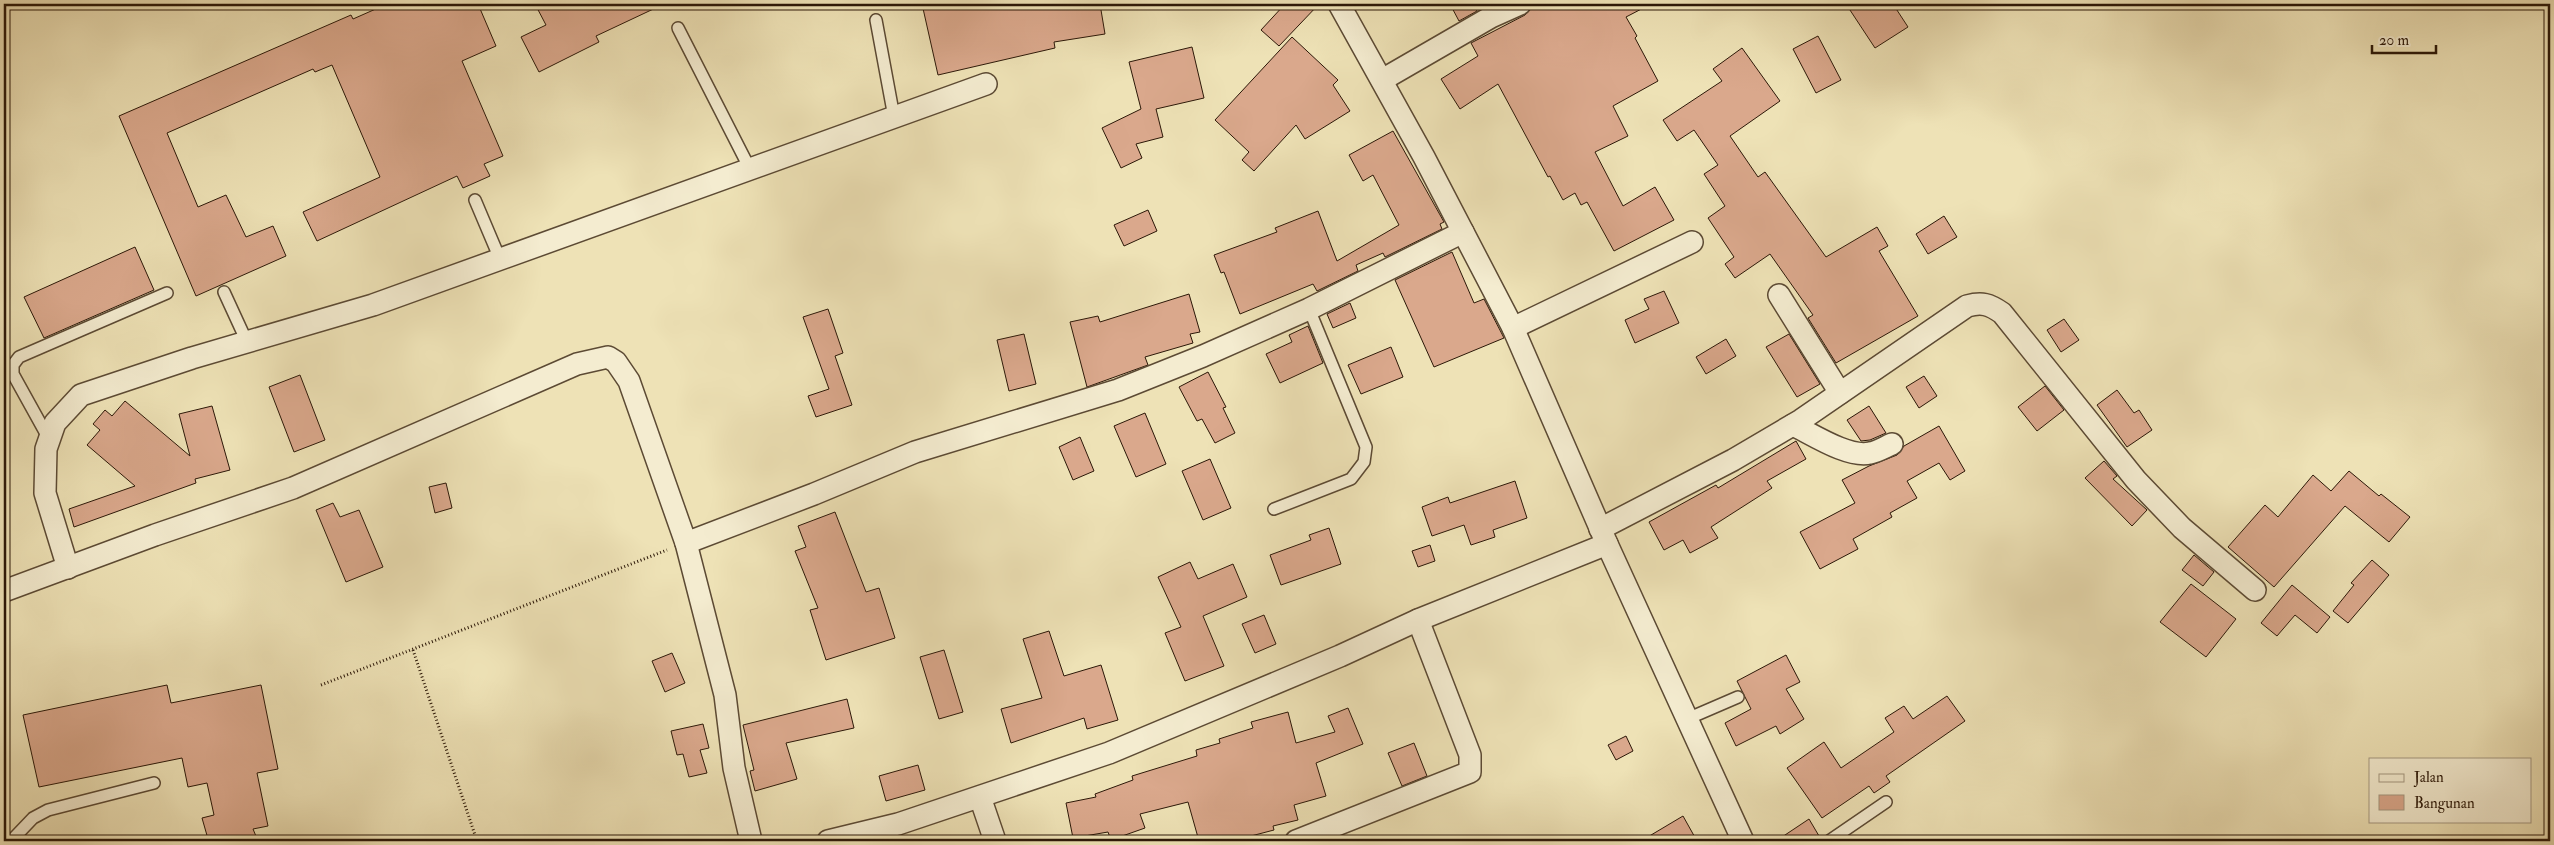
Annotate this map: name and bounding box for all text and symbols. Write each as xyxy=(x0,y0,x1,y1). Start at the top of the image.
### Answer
scale bar xyxy=(2372,22,2435,54)
text: 20 m xyxy=(2379,31,2409,50)
legend xyxy=(2369,758,2532,822)
text: Jalan xyxy=(2413,768,2444,788)
text: Bangunan xyxy=(2414,794,2475,813)

